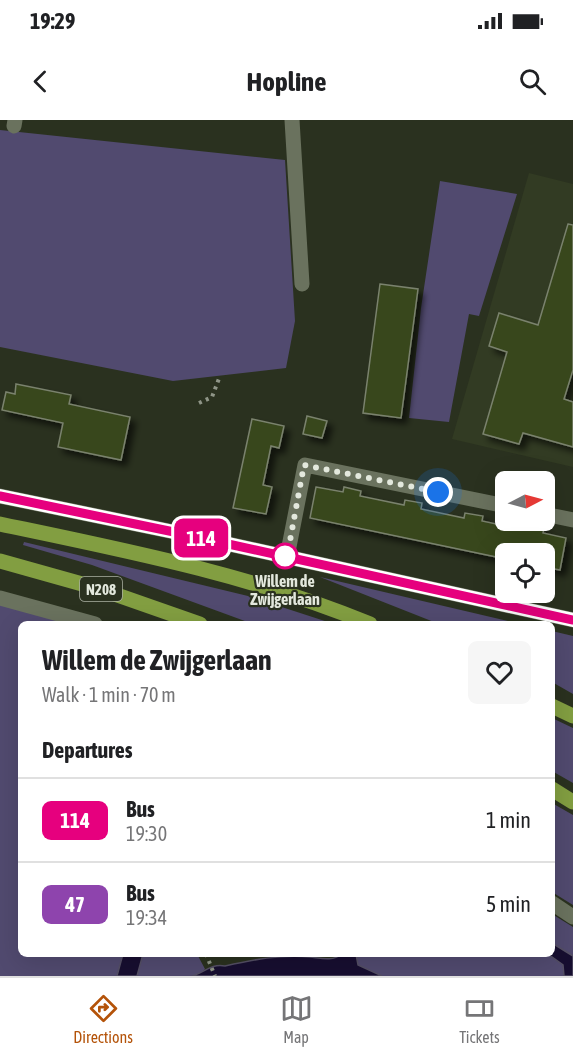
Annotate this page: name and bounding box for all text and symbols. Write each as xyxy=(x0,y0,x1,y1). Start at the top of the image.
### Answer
text: 19:29 xyxy=(30,8,75,34)
icon: back xyxy=(24,65,57,98)
icon: search xyxy=(516,65,549,98)
text: Hopline xyxy=(247,66,326,97)
north arrow xyxy=(495,471,555,531)
map controls xyxy=(495,471,555,603)
your location xyxy=(423,477,453,507)
line badge: 114 xyxy=(166,518,236,558)
text: 114 xyxy=(186,526,216,550)
marker: Willem de Zwijgerlaan xyxy=(272,543,298,569)
button: locate xyxy=(495,543,555,603)
place label: Willem de Zwijgerlaan xyxy=(250,572,320,608)
road number: N208 xyxy=(80,577,122,601)
button: heart xyxy=(468,641,531,704)
text: Willem de Zwijgerlaan xyxy=(42,644,272,676)
text: Walk · 1 min · 70 m xyxy=(42,683,176,706)
text: Departures xyxy=(42,737,132,763)
text: Bus xyxy=(126,796,155,822)
text: 1 min xyxy=(486,807,531,833)
text: 114 xyxy=(60,808,90,832)
text: 19:30 xyxy=(126,822,167,845)
text: Bus xyxy=(126,880,155,906)
text: 5 min xyxy=(486,891,531,917)
text: 47 xyxy=(65,892,85,916)
text: 19:34 xyxy=(126,906,167,929)
tab: Directions xyxy=(73,992,133,1046)
tab: Map xyxy=(280,992,313,1046)
tab: Tickets xyxy=(459,992,500,1046)

